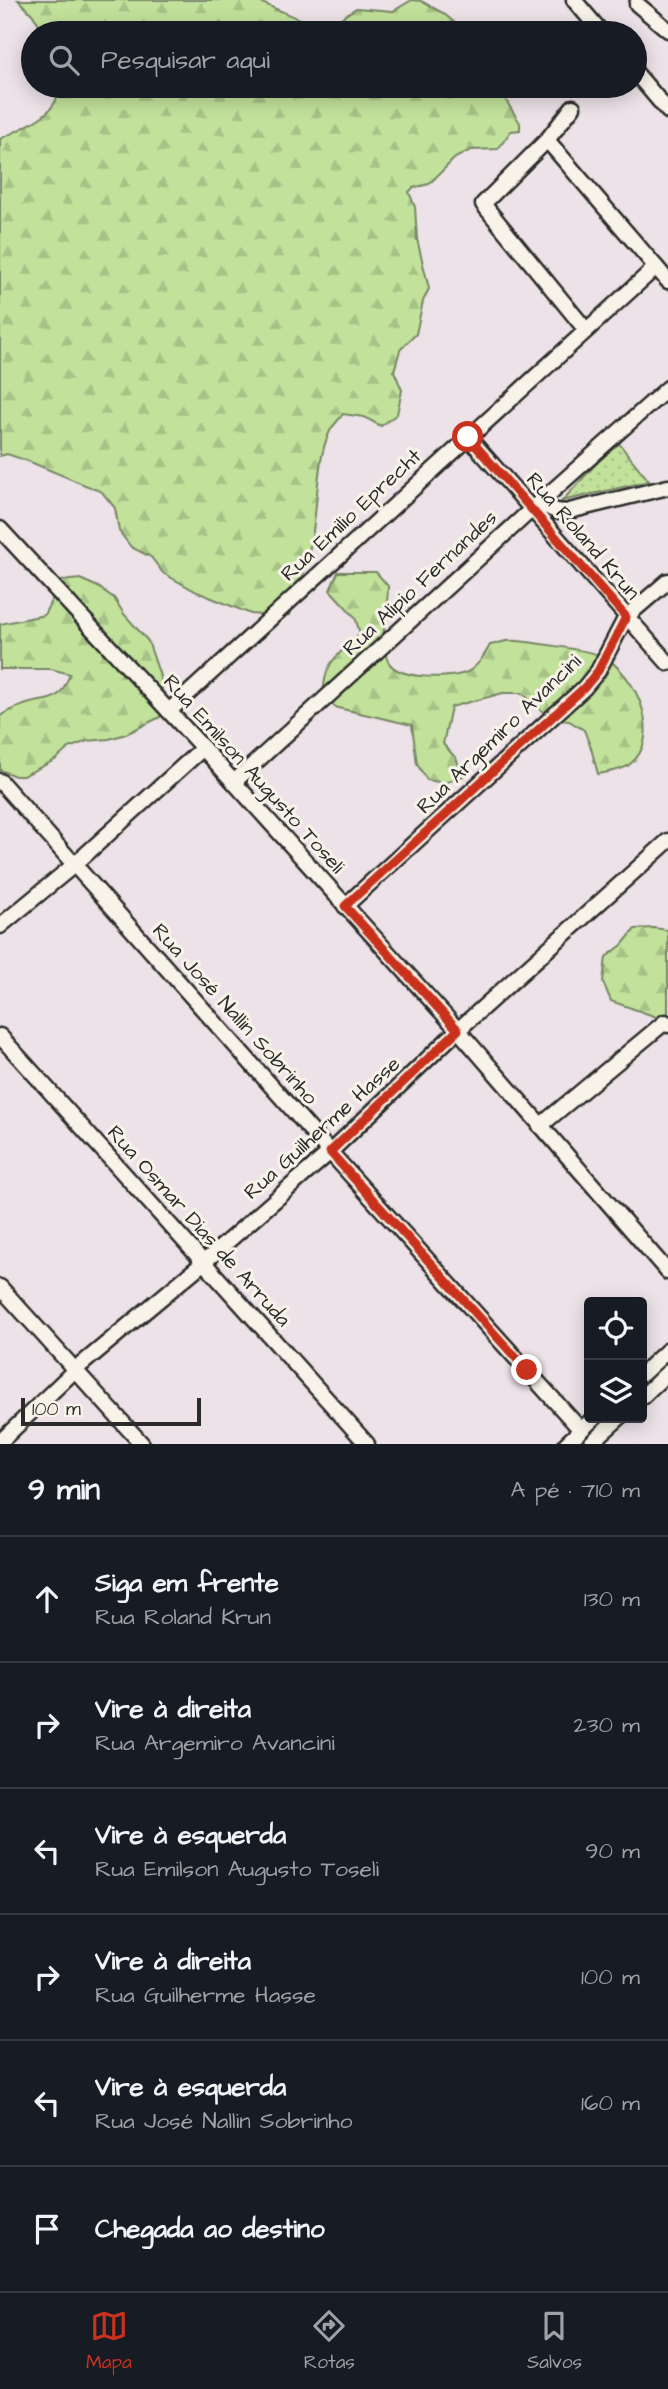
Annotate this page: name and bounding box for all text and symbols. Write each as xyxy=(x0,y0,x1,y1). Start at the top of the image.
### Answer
search box xyxy=(21,21,647,98)
icon: search xyxy=(45,41,83,79)
text: Pesquisar aqui xyxy=(101,42,270,78)
route start xyxy=(452,421,483,452)
street label: Rua Emilio Eprecht xyxy=(274,442,429,589)
street label: Rua Roland Krun xyxy=(519,466,647,606)
street label: Rua Alipio Fernandes xyxy=(336,504,504,663)
street label: Rua Argemiro Avancini xyxy=(410,648,589,822)
street label: Rua Emilson Augusto Toseli xyxy=(155,668,352,881)
street label: Rua José Nallin Sobrinho xyxy=(146,917,325,1111)
street label: Rua Guilherme Hasse xyxy=(237,1050,407,1206)
street label: Rua Osmar Dias de Arruda xyxy=(101,1119,298,1333)
map controls xyxy=(584,1297,647,1423)
button: locate xyxy=(584,1297,647,1360)
route end xyxy=(511,1354,542,1385)
button: layers xyxy=(584,1360,647,1423)
scale bar xyxy=(21,1395,201,1427)
text: 100 m xyxy=(32,1396,81,1423)
text: 9 min xyxy=(28,1469,100,1511)
text: A pé · 710 m xyxy=(510,1474,640,1506)
text: Siga em frente xyxy=(95,1565,279,1601)
icon: ahead xyxy=(28,1580,66,1618)
text: 130 m xyxy=(584,1583,640,1615)
text: Rua Roland Krun xyxy=(95,1601,271,1633)
text: Vire à direita xyxy=(95,1691,251,1727)
icon: right xyxy=(28,1706,66,1744)
text: 230 m xyxy=(574,1709,640,1741)
text: Rua Argemiro Avancini xyxy=(95,1727,335,1759)
text: Vire à esquerda xyxy=(95,1817,286,1853)
icon: left xyxy=(28,1832,66,1870)
text: 90 m xyxy=(585,1835,640,1867)
text: Rua Emilson Augusto Toseli xyxy=(95,1853,379,1885)
text: Vire à direita xyxy=(95,1943,251,1979)
icon: right xyxy=(28,1958,66,1996)
text: 100 m xyxy=(581,1961,640,1993)
text: Rua Guilherme Hasse xyxy=(95,1979,316,2011)
text: Vire à esquerda xyxy=(95,2069,286,2105)
icon: left xyxy=(28,2084,66,2122)
text: 160 m xyxy=(581,2087,640,2119)
text: Rua José Nallin Sobrinho xyxy=(95,2105,352,2137)
icon: arrive xyxy=(28,2210,66,2248)
text: Chegada ao destino xyxy=(95,2211,325,2247)
tab: Mapa xyxy=(86,2307,132,2376)
tab: Rotas xyxy=(304,2307,355,2376)
tab: Salvos xyxy=(527,2307,582,2376)

